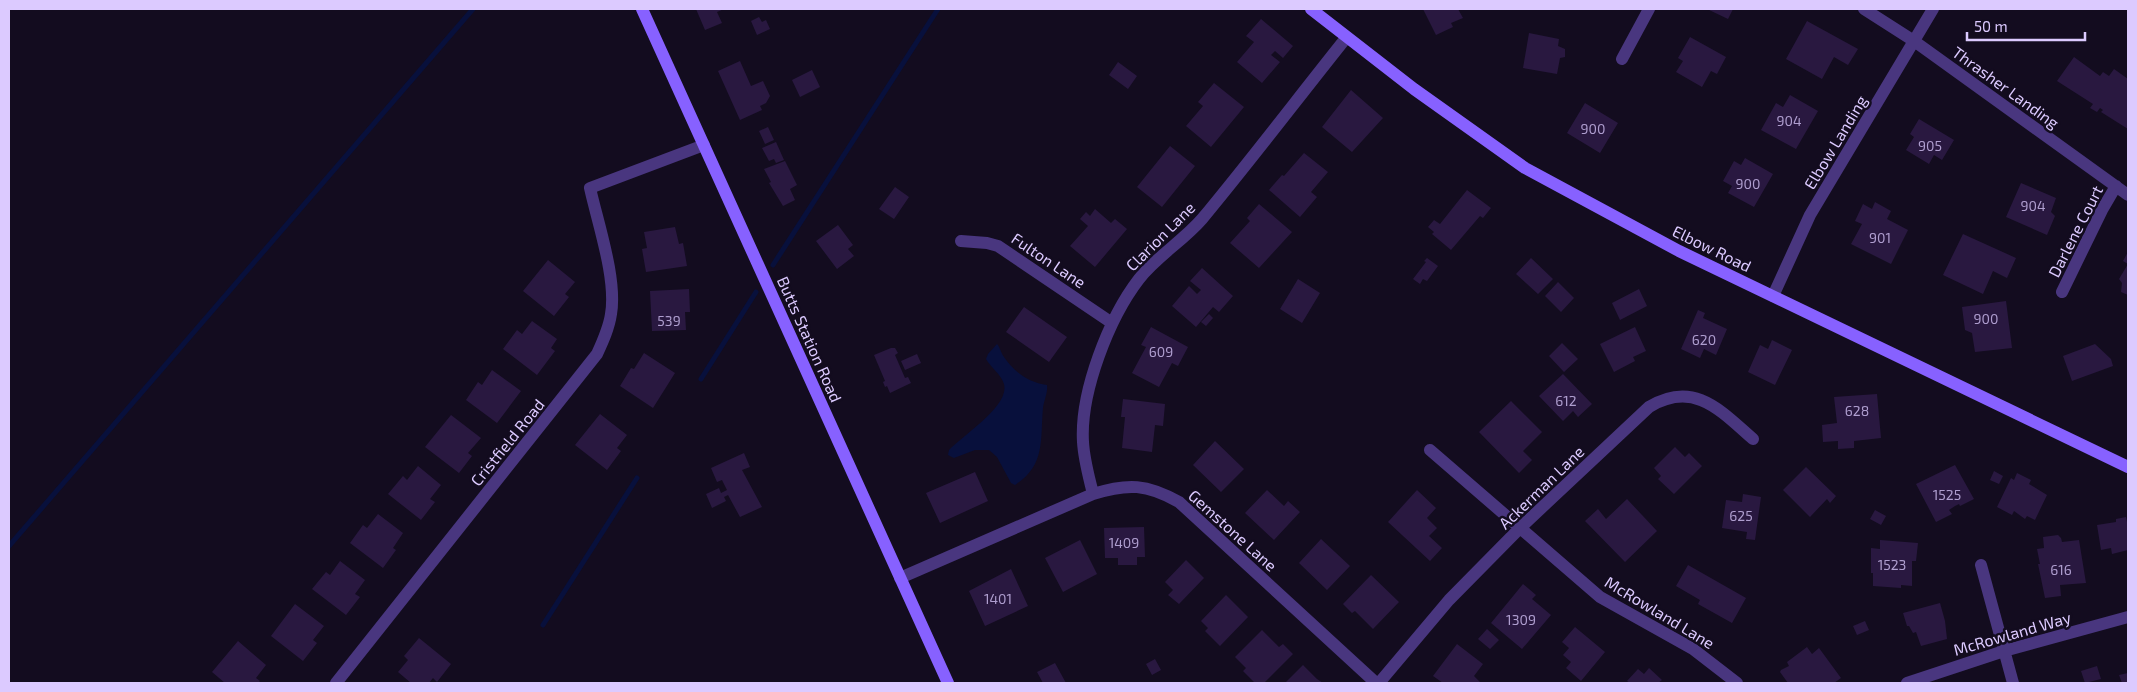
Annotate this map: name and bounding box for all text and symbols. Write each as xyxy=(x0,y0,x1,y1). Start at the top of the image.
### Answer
scale bar xyxy=(1967,10,2084,42)
text: 50 m xyxy=(1974,17,2008,35)
street label: Thrasher Landing xyxy=(1949,42,2063,132)
street label: Elbow Landing xyxy=(1800,92,1870,192)
house number: 904 xyxy=(1776,112,1802,129)
house number: 900 xyxy=(1581,120,1605,137)
house number: 905 xyxy=(1918,137,1942,154)
house number: 900 xyxy=(1736,175,1760,192)
street label: Darlene Court xyxy=(2044,182,2106,280)
house number: 904 xyxy=(2020,197,2046,214)
street label: Clarion Lane xyxy=(1122,198,1198,274)
street label: Elbow Road xyxy=(1670,221,1754,275)
street label: Fulton Lane xyxy=(1008,228,1090,292)
house number: 901 xyxy=(1869,229,1891,246)
street label: Butts Station Road xyxy=(774,273,846,405)
house number: 900 xyxy=(1974,310,1998,327)
house number: 539 xyxy=(657,312,681,329)
house number: 620 xyxy=(1692,331,1716,348)
house number: 609 xyxy=(1149,343,1173,360)
house number: 612 xyxy=(1555,392,1577,409)
street label: Cristfield Road xyxy=(466,395,548,489)
house number: 628 xyxy=(1845,402,1869,419)
street label: Ackerman Lane xyxy=(1494,442,1588,532)
street label: Gemstone Lane xyxy=(1185,485,1281,575)
house number: 1525 xyxy=(1933,486,1961,503)
house number: 625 xyxy=(1729,507,1753,524)
house number: 1409 xyxy=(1109,534,1139,551)
house number: 1523 xyxy=(1878,556,1906,573)
house number: 616 xyxy=(2050,561,2072,578)
street label: McRowland Lane xyxy=(1602,572,1718,652)
house number: 1401 xyxy=(984,590,1012,607)
street label: McRowland Way xyxy=(1951,607,2074,659)
house number: 1309 xyxy=(1506,611,1536,628)

